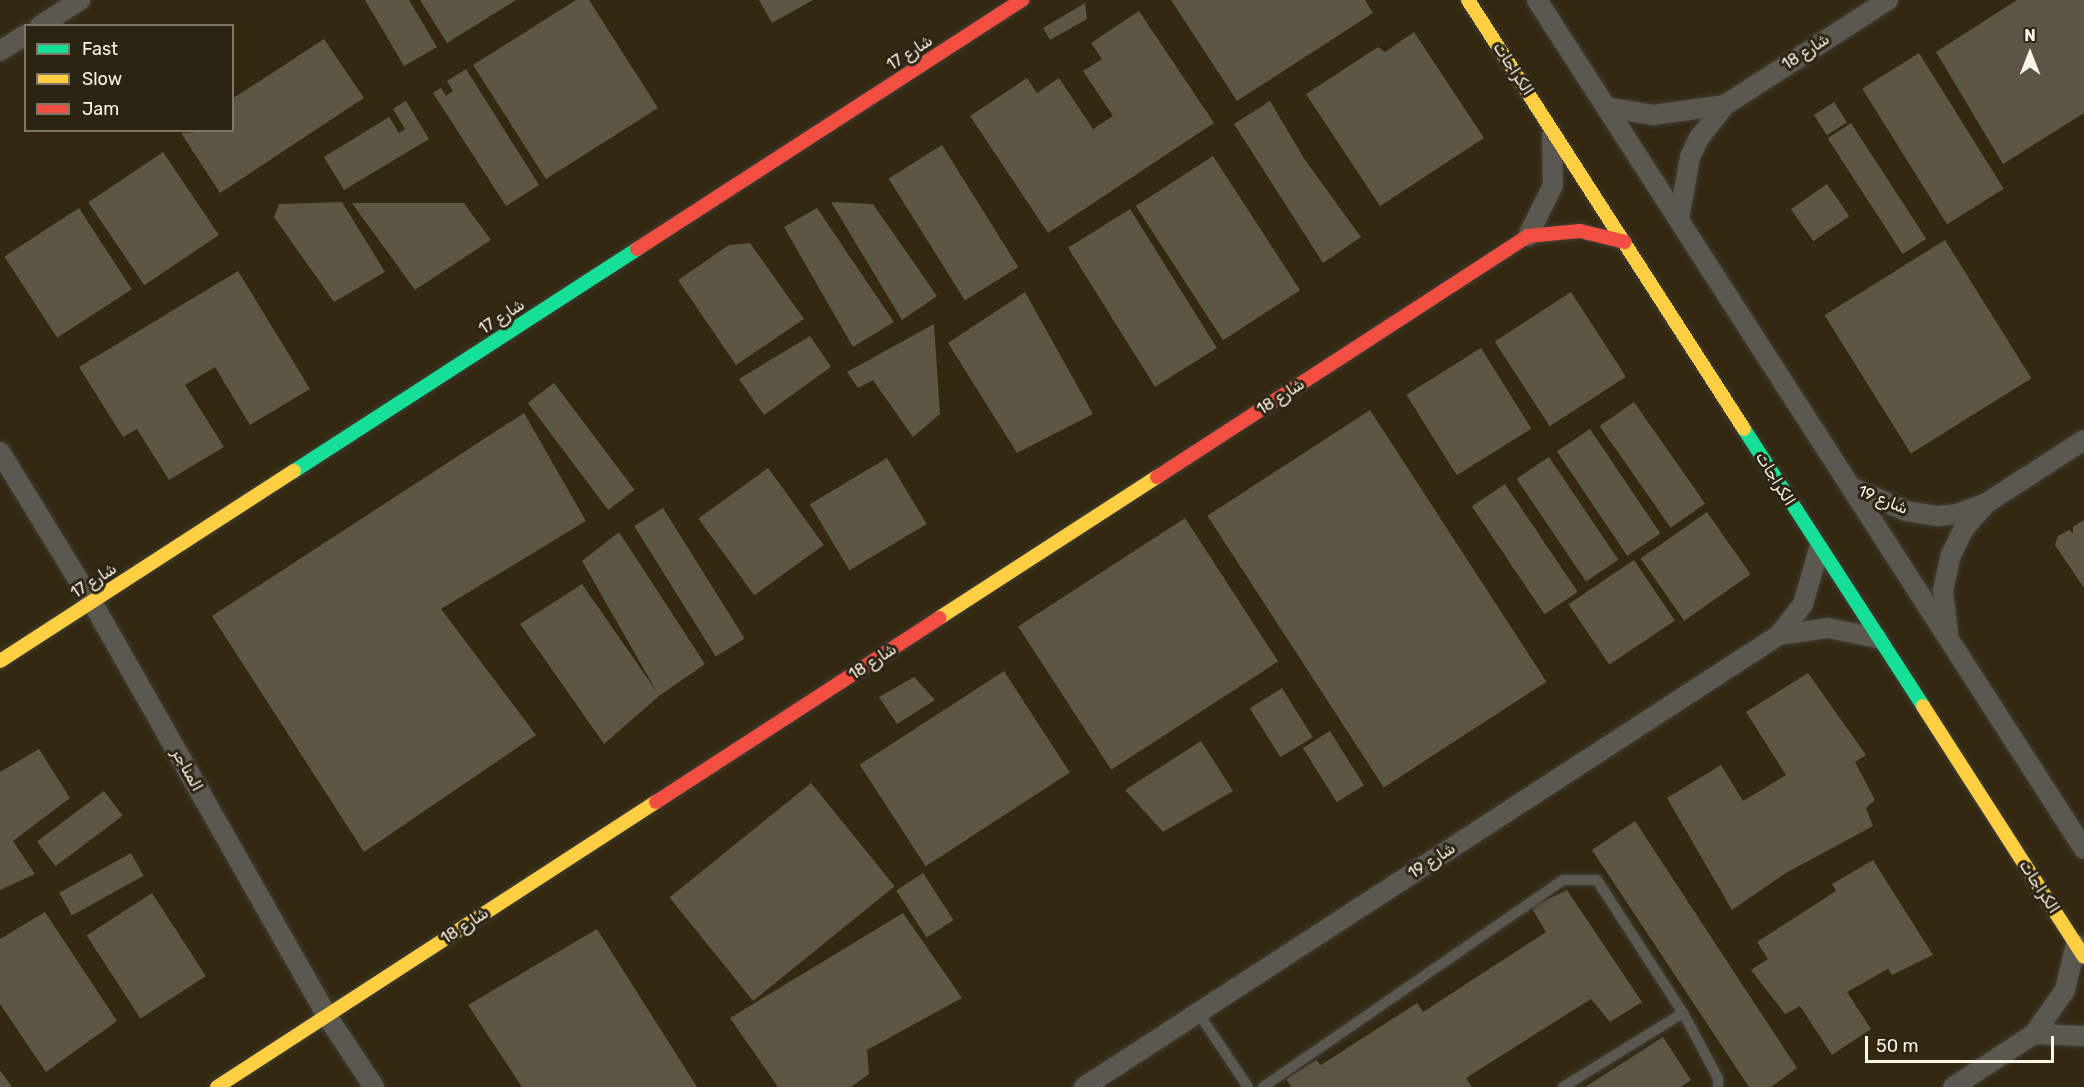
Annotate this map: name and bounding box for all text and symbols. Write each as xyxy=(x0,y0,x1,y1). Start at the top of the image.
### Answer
legend xyxy=(24,24,234,132)
north arrow xyxy=(2000,24,2060,84)
text: N xyxy=(2024,26,2036,45)
street label: شارع 18 xyxy=(1779,30,1833,74)
street label: شارع 17 xyxy=(883,31,937,75)
text: Fast xyxy=(82,38,118,60)
street label: الكراجات xyxy=(1489,39,1537,99)
text: Slow xyxy=(82,68,122,90)
text: Jam xyxy=(82,98,119,120)
street label: شارع 17 xyxy=(475,295,529,339)
street label: شارع 18 xyxy=(1254,375,1308,419)
street label: الكراجات xyxy=(1751,449,1799,509)
street label: شارع 19 xyxy=(1855,481,1911,519)
street label: شارع 17 xyxy=(67,559,121,603)
street label: شارع 18 xyxy=(846,640,900,684)
street label: المناجر xyxy=(167,745,207,795)
street label: شارع 19 xyxy=(1405,839,1459,883)
street label: الكراجات xyxy=(2015,857,2063,917)
street label: شارع 18 xyxy=(438,904,492,948)
scale bar xyxy=(1868,1024,2057,1062)
text: 50 m xyxy=(1876,1035,1919,1057)

